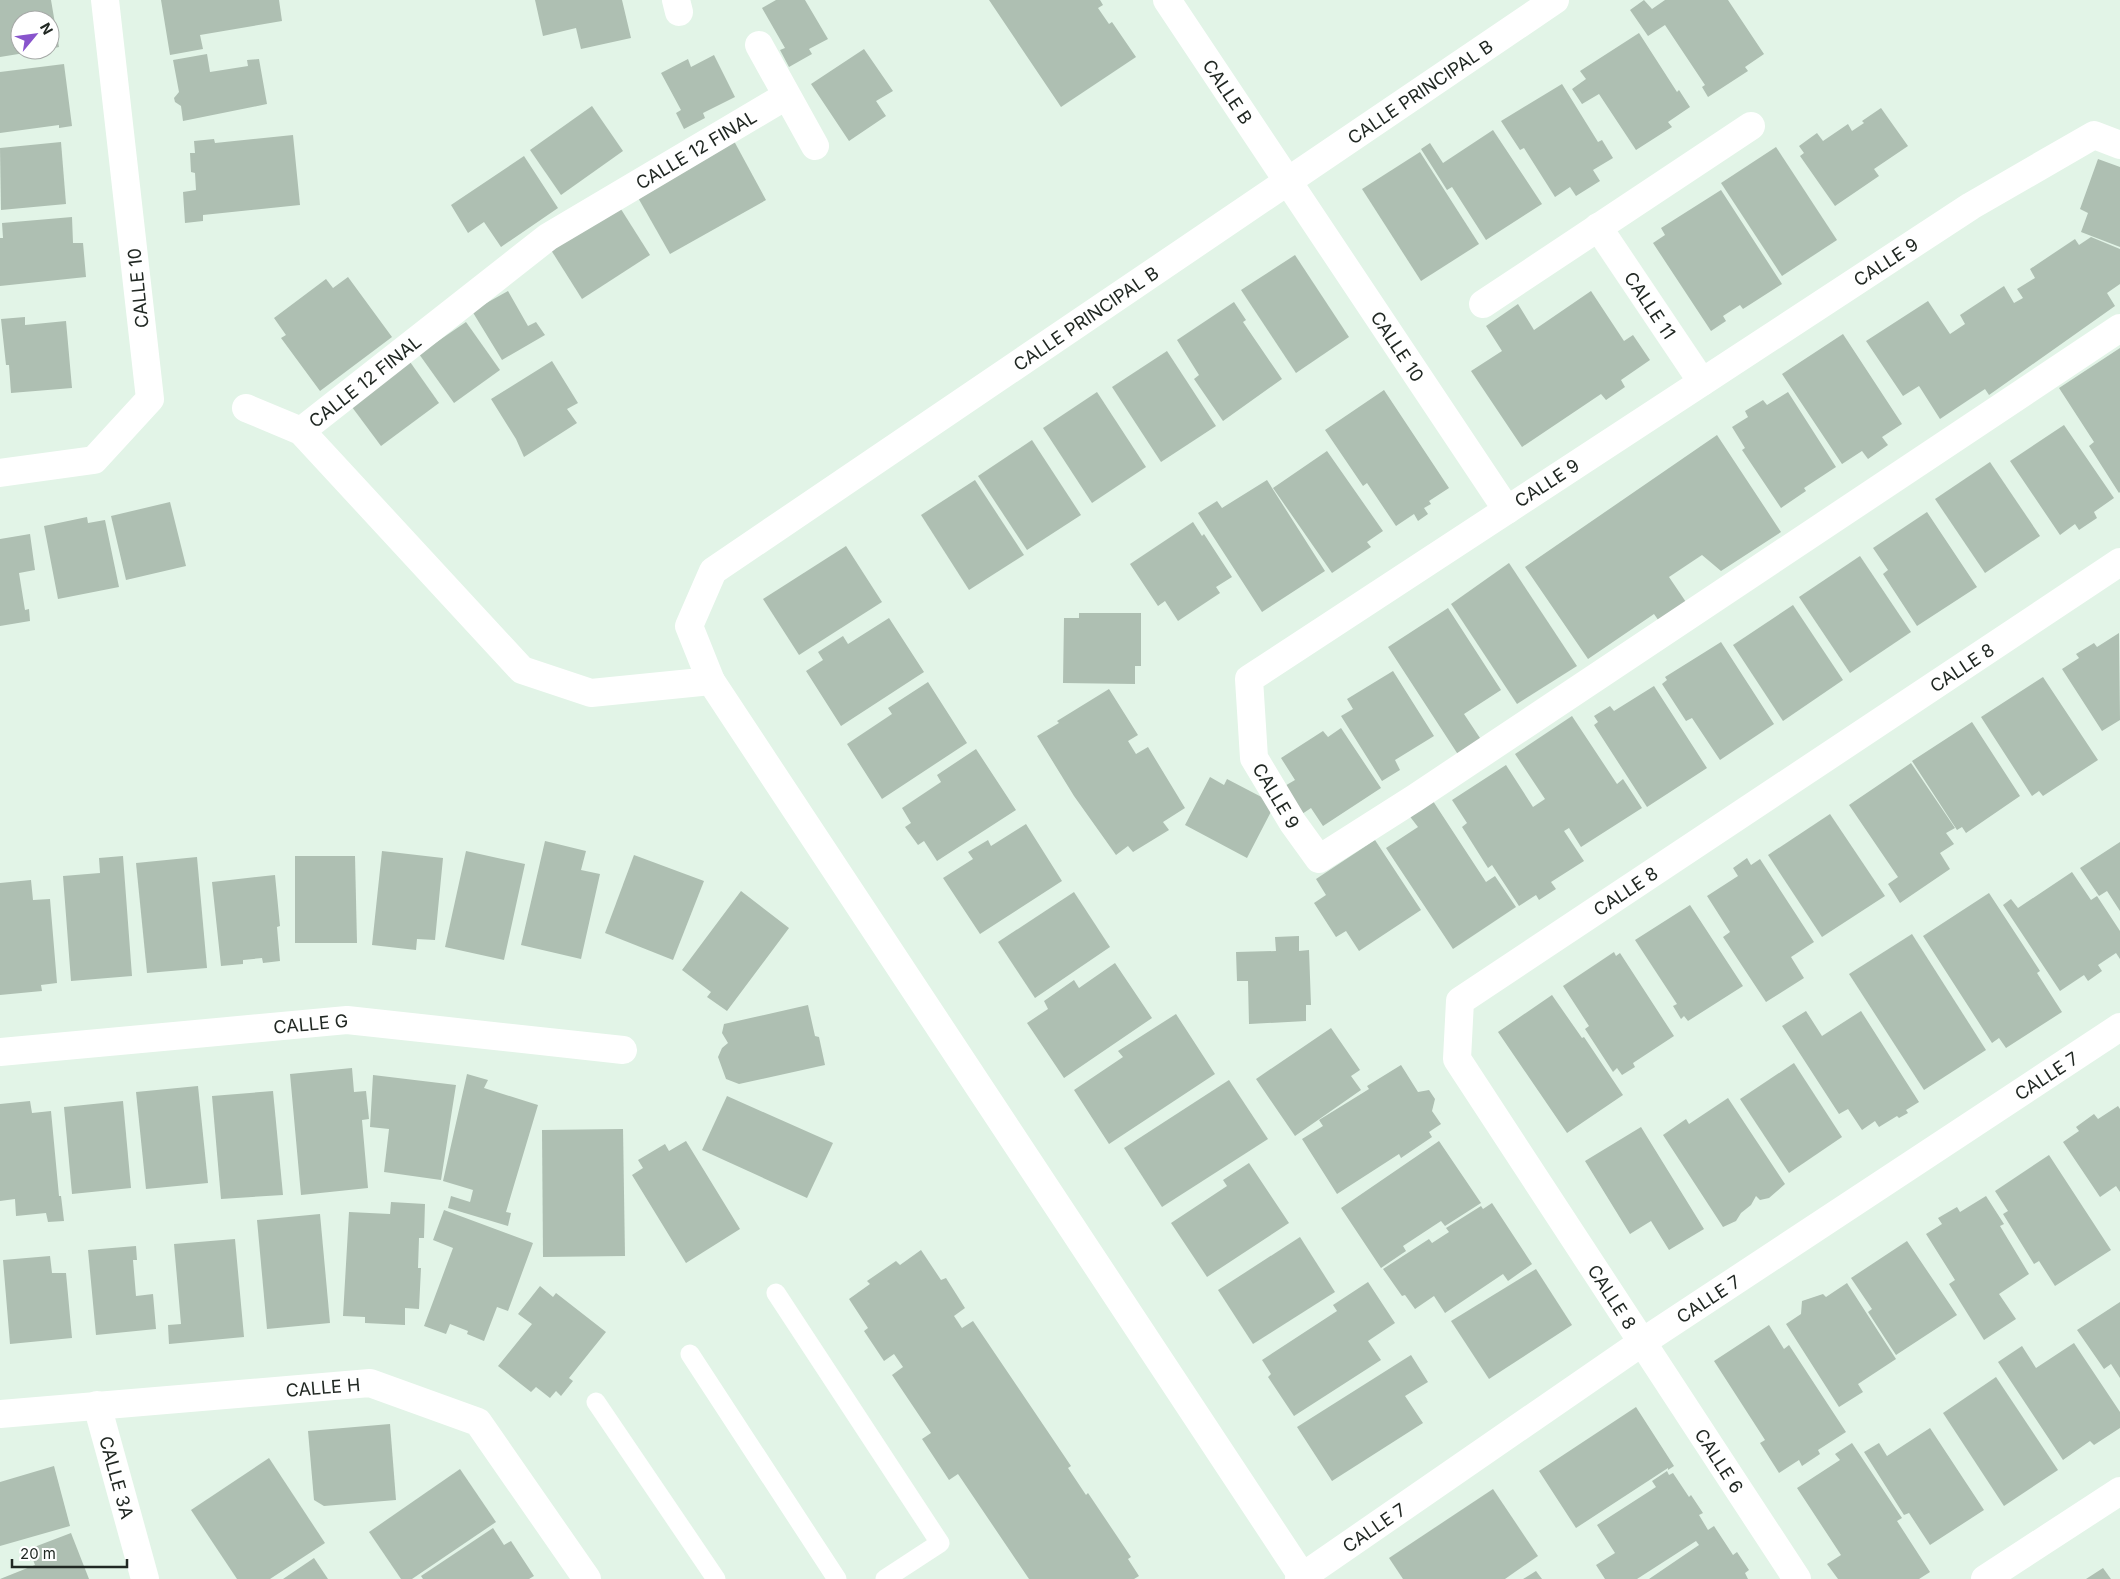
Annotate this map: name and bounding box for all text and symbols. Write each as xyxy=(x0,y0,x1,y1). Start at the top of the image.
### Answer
north arrow xyxy=(10,10,60,60)
text: N xyxy=(37,20,57,37)
street label: CALLE PRINCIPAL B xyxy=(1344,35,1497,148)
street label: CALLE B xyxy=(1199,55,1257,128)
street label: CALLE 12 FINAL xyxy=(632,106,760,193)
street label: CALLE 9 xyxy=(1850,233,1922,291)
street label: CALLE 10 xyxy=(123,247,153,329)
street label: CALLE PRINCIPAL B xyxy=(1009,262,1162,375)
street label: CALLE 11 xyxy=(1620,268,1680,343)
street label: CALLE 10 xyxy=(1367,307,1429,385)
street label: CALLE 12 FINAL xyxy=(305,331,425,431)
street label: CALLE 9 xyxy=(1511,454,1583,512)
street label: CALLE 8 xyxy=(1926,638,1998,696)
street label: CALLE 9 xyxy=(1249,759,1304,832)
street label: CALLE 8 xyxy=(1589,862,1661,920)
street label: CALLE G xyxy=(272,1009,349,1037)
street label: CALLE 7 xyxy=(2011,1047,2082,1104)
street label: CALLE 8 xyxy=(1583,1261,1641,1333)
street label: CALLE 7 xyxy=(1672,1270,1744,1327)
street label: CALLE H xyxy=(285,1373,361,1401)
street label: CALLE 6 xyxy=(1690,1425,1748,1497)
street label: CALLE 3A xyxy=(96,1434,138,1521)
street label: CALLE 7 xyxy=(1338,1498,1409,1556)
scale bar xyxy=(12,1536,128,1568)
text: 20 m xyxy=(20,1544,56,1563)

